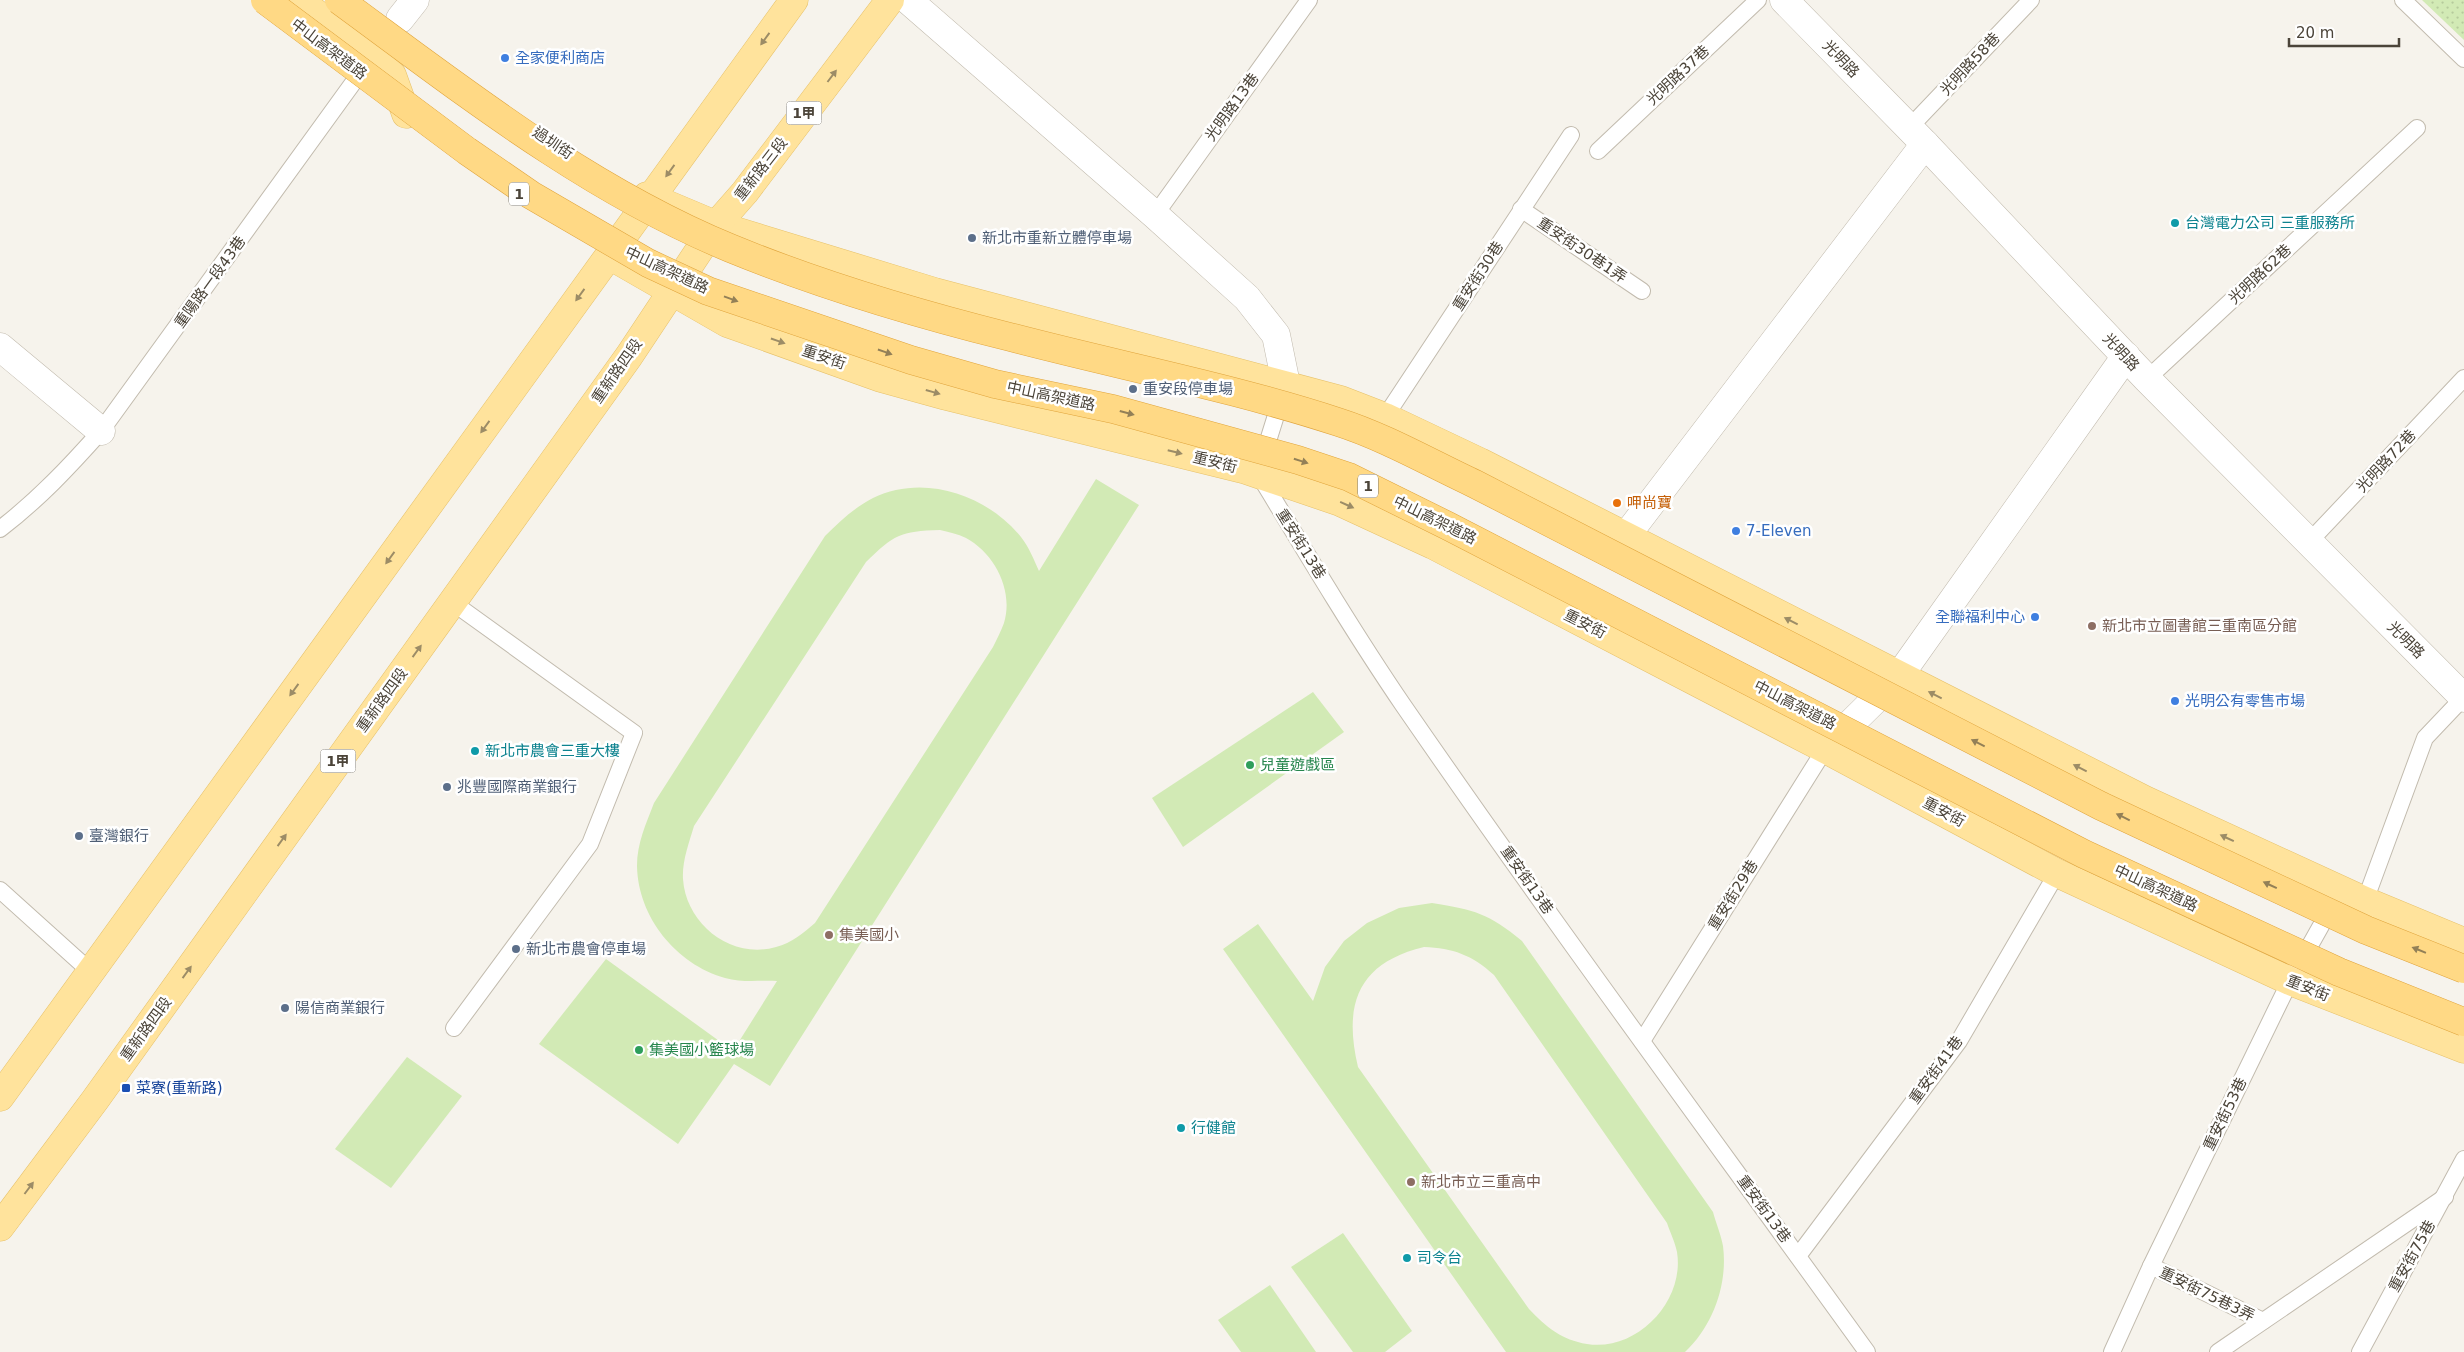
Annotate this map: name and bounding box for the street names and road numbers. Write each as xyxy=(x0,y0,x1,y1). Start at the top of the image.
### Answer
street label: 中山高架道路 xyxy=(288,15,370,83)
street label: 光明路58巷 xyxy=(1936,29,2004,99)
street label: 光明路 xyxy=(1819,37,1863,81)
street label: 光明路37巷 xyxy=(1643,41,1713,109)
street label: 光明路13巷 xyxy=(1201,70,1263,144)
road number: 1甲 xyxy=(786,102,822,125)
street label: 過圳街 xyxy=(529,123,577,163)
street label: 重新路三段 xyxy=(731,134,791,204)
road number: 1 xyxy=(509,182,529,205)
street label: 重安街30巷1弄 xyxy=(1534,214,1630,286)
street label: 重陽路一段43巷 xyxy=(171,233,249,331)
street label: 重安街30巷 xyxy=(1449,238,1507,314)
street label: 光明路62巷 xyxy=(2225,240,2295,308)
street label: 中山高架道路 xyxy=(622,243,712,297)
street label: 光明路 xyxy=(2099,329,2143,375)
street label: 重新路四段 xyxy=(588,335,646,407)
street label: 重安街 xyxy=(800,341,848,373)
street label: 中山高架道路 xyxy=(1005,378,1097,414)
street label: 光明路72巷 xyxy=(2352,426,2420,496)
street label: 重安街 xyxy=(1191,448,1239,476)
road number: 1 xyxy=(1358,474,1378,498)
street label: 中山高架道路 xyxy=(1391,492,1479,548)
street label: 重安街13巷 xyxy=(1272,506,1330,582)
street label: 重安街 xyxy=(1561,606,1609,642)
street label: 光明路 xyxy=(2384,618,2428,662)
street label: 重新路四段 xyxy=(353,664,411,736)
street label: 中山高架道路 xyxy=(1751,677,1839,733)
road number: 1甲 xyxy=(320,749,356,772)
street label: 重安街 xyxy=(1920,793,1968,831)
street label: 重安街13巷 xyxy=(1497,842,1557,918)
street label: 重安街29巷 xyxy=(1704,857,1762,933)
street label: 中山高架道路 xyxy=(2111,861,2201,915)
street label: 重安街 xyxy=(2284,971,2332,1005)
street label: 重新路四段 xyxy=(117,993,175,1065)
street label: 重安街41巷 xyxy=(1905,1033,1967,1107)
street label: 重安街53巷 xyxy=(2200,1075,2250,1153)
street label: 重安街13巷 xyxy=(1733,1172,1795,1246)
street label: 重安街75巷 xyxy=(2385,1217,2439,1295)
street label: 重安街75巷3弄 xyxy=(2156,1263,2258,1325)

